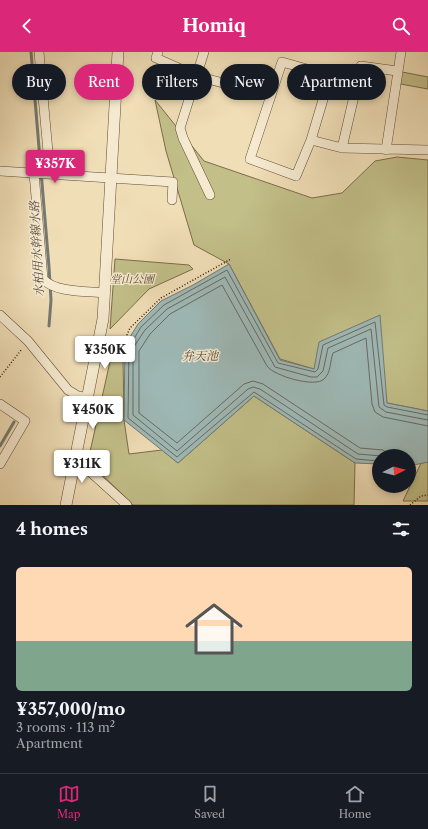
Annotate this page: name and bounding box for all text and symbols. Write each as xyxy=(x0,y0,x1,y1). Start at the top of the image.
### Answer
icon: back xyxy=(16,15,38,37)
text: Homiq xyxy=(182,15,246,37)
icon: search xyxy=(390,15,412,37)
chip: Buy xyxy=(12,64,66,100)
chip: Rent xyxy=(74,64,134,100)
chip: Filters xyxy=(142,64,212,100)
chip: New xyxy=(220,64,279,100)
chip: Apartment xyxy=(287,64,386,100)
pin: ¥357K xyxy=(27,150,83,184)
text: ¥357K xyxy=(35,155,75,171)
water label: 水柏用水幹線水路 xyxy=(26,200,47,297)
park label: 堂山公園 xyxy=(110,272,156,286)
pin: ¥350K xyxy=(77,336,133,370)
text: ¥350K xyxy=(84,341,126,357)
water label: 弁天池 xyxy=(182,348,220,363)
pin: ¥450K xyxy=(65,396,121,430)
text: ¥450K xyxy=(72,401,114,417)
north arrow xyxy=(372,449,416,493)
map controls xyxy=(372,449,416,493)
pin: ¥311K xyxy=(54,450,110,484)
text: ¥311K xyxy=(63,455,101,471)
icon: filters xyxy=(390,518,412,540)
text: 4 homes xyxy=(16,519,88,539)
icon: home xyxy=(178,593,250,665)
text: ¥357,000/mo xyxy=(16,699,125,719)
text: 3 rooms · 113 m² xyxy=(16,719,115,735)
text: Apartment xyxy=(16,735,83,751)
tab: Map xyxy=(57,783,81,821)
tab: Saved xyxy=(194,783,225,821)
tab: Home xyxy=(339,783,371,821)

